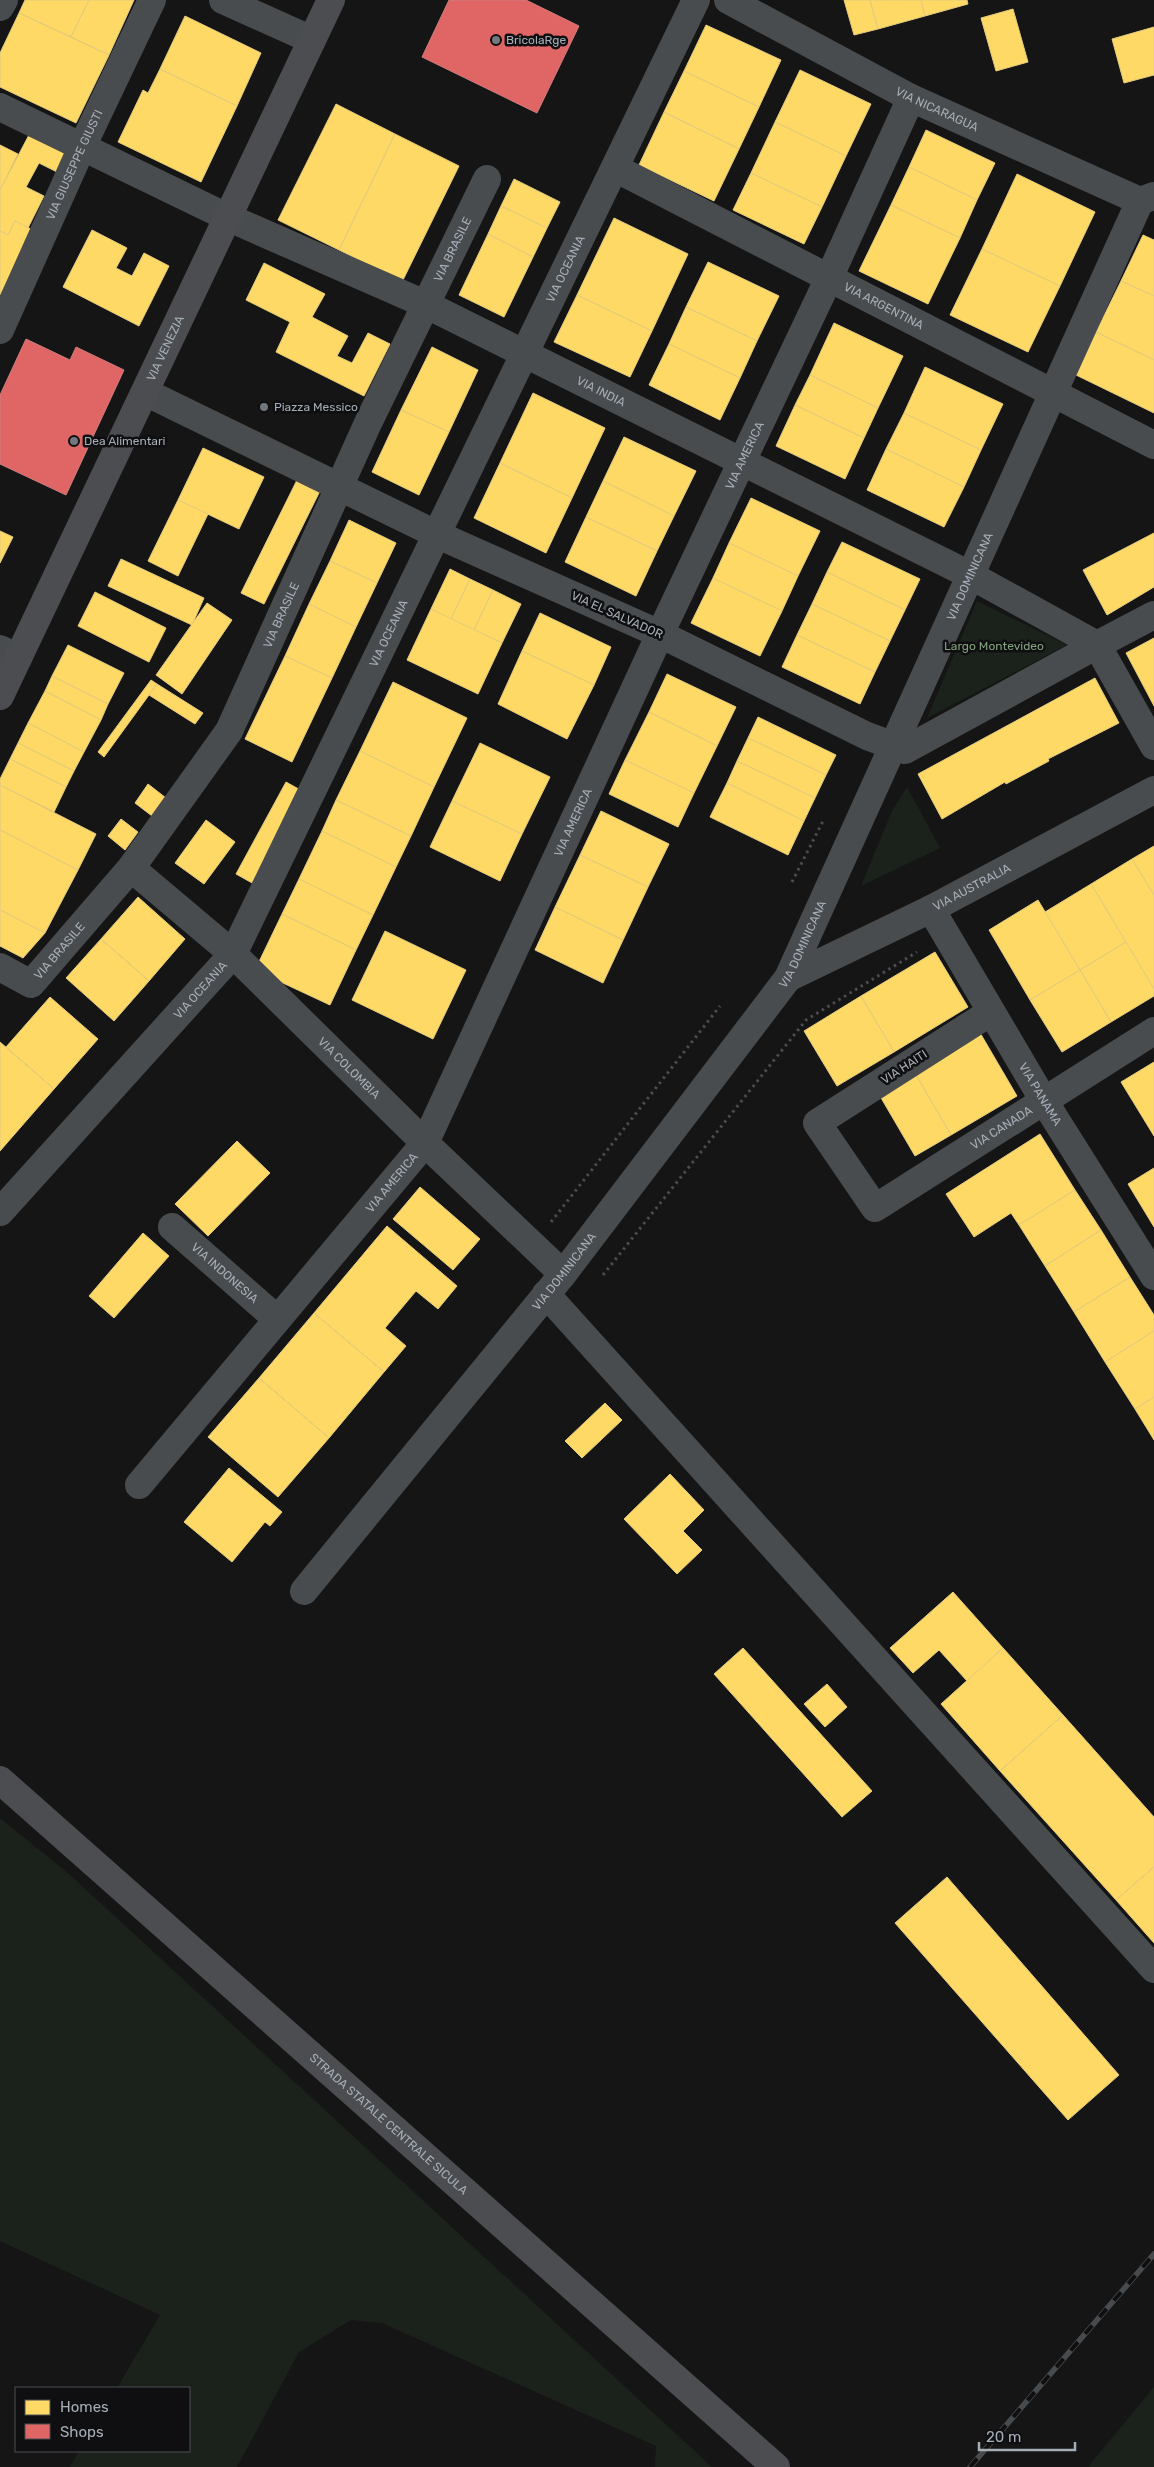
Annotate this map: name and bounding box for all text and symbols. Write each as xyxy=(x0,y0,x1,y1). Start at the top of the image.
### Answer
place label: BricolaRge xyxy=(506,33,566,47)
marker: BricolaRge xyxy=(490,34,502,46)
street label: VIA NICARAGUA xyxy=(893,84,981,134)
street label: VIA GIUSEPPE GIUSTI xyxy=(43,108,106,222)
street label: VIA BRASILE xyxy=(431,215,474,284)
street label: VIA OCEANIA xyxy=(543,233,588,305)
street label: VIA ARGENTINA xyxy=(841,280,926,332)
street label: VIA VENEZIA xyxy=(144,313,187,383)
street label: VIA INDIA xyxy=(574,373,628,410)
place label: Piazza Messico xyxy=(274,400,358,414)
marker: Piazza Messico xyxy=(258,401,270,413)
street label: VIA AMERICA xyxy=(723,419,767,492)
place label: Dea Alimentari xyxy=(84,434,166,448)
marker: Dea Alimentari xyxy=(68,435,80,447)
street label: VIA DOMINICANA xyxy=(944,530,996,623)
street label: VIA BRASILE xyxy=(260,580,302,650)
street label: VIA EL SALVADOR xyxy=(569,588,665,642)
street label: VIA OCEANIA xyxy=(366,598,411,669)
park label: Largo Montevideo xyxy=(944,639,1044,653)
street label: VIA AMERICA xyxy=(551,786,595,859)
street label: VIA AUSTRALIA xyxy=(930,861,1013,914)
street label: VIA DOMINICANA xyxy=(776,898,829,991)
street label: VIA BRASILE xyxy=(31,920,88,982)
street label: VIA OCEANIA xyxy=(171,958,230,1022)
street label: VIA COLOMBIA xyxy=(315,1034,383,1102)
street label: VIA HAITI xyxy=(878,1047,930,1087)
street label: VIA PANAMA xyxy=(1016,1060,1065,1128)
street label: VIA CANADA xyxy=(968,1103,1035,1153)
street label: VIA AMERICA xyxy=(363,1150,421,1215)
street label: VIA DOMINICANA xyxy=(529,1230,599,1313)
street label: VIA INDONESIA xyxy=(188,1240,261,1306)
street label: STRADA STATALE CENTRALE SICULA xyxy=(307,2050,470,2198)
legend xyxy=(15,2387,190,2452)
text: Homes xyxy=(60,2398,109,2416)
scale bar xyxy=(979,2420,1075,2452)
text: Shops xyxy=(60,2423,104,2441)
text: 20 m xyxy=(986,2428,1021,2446)

